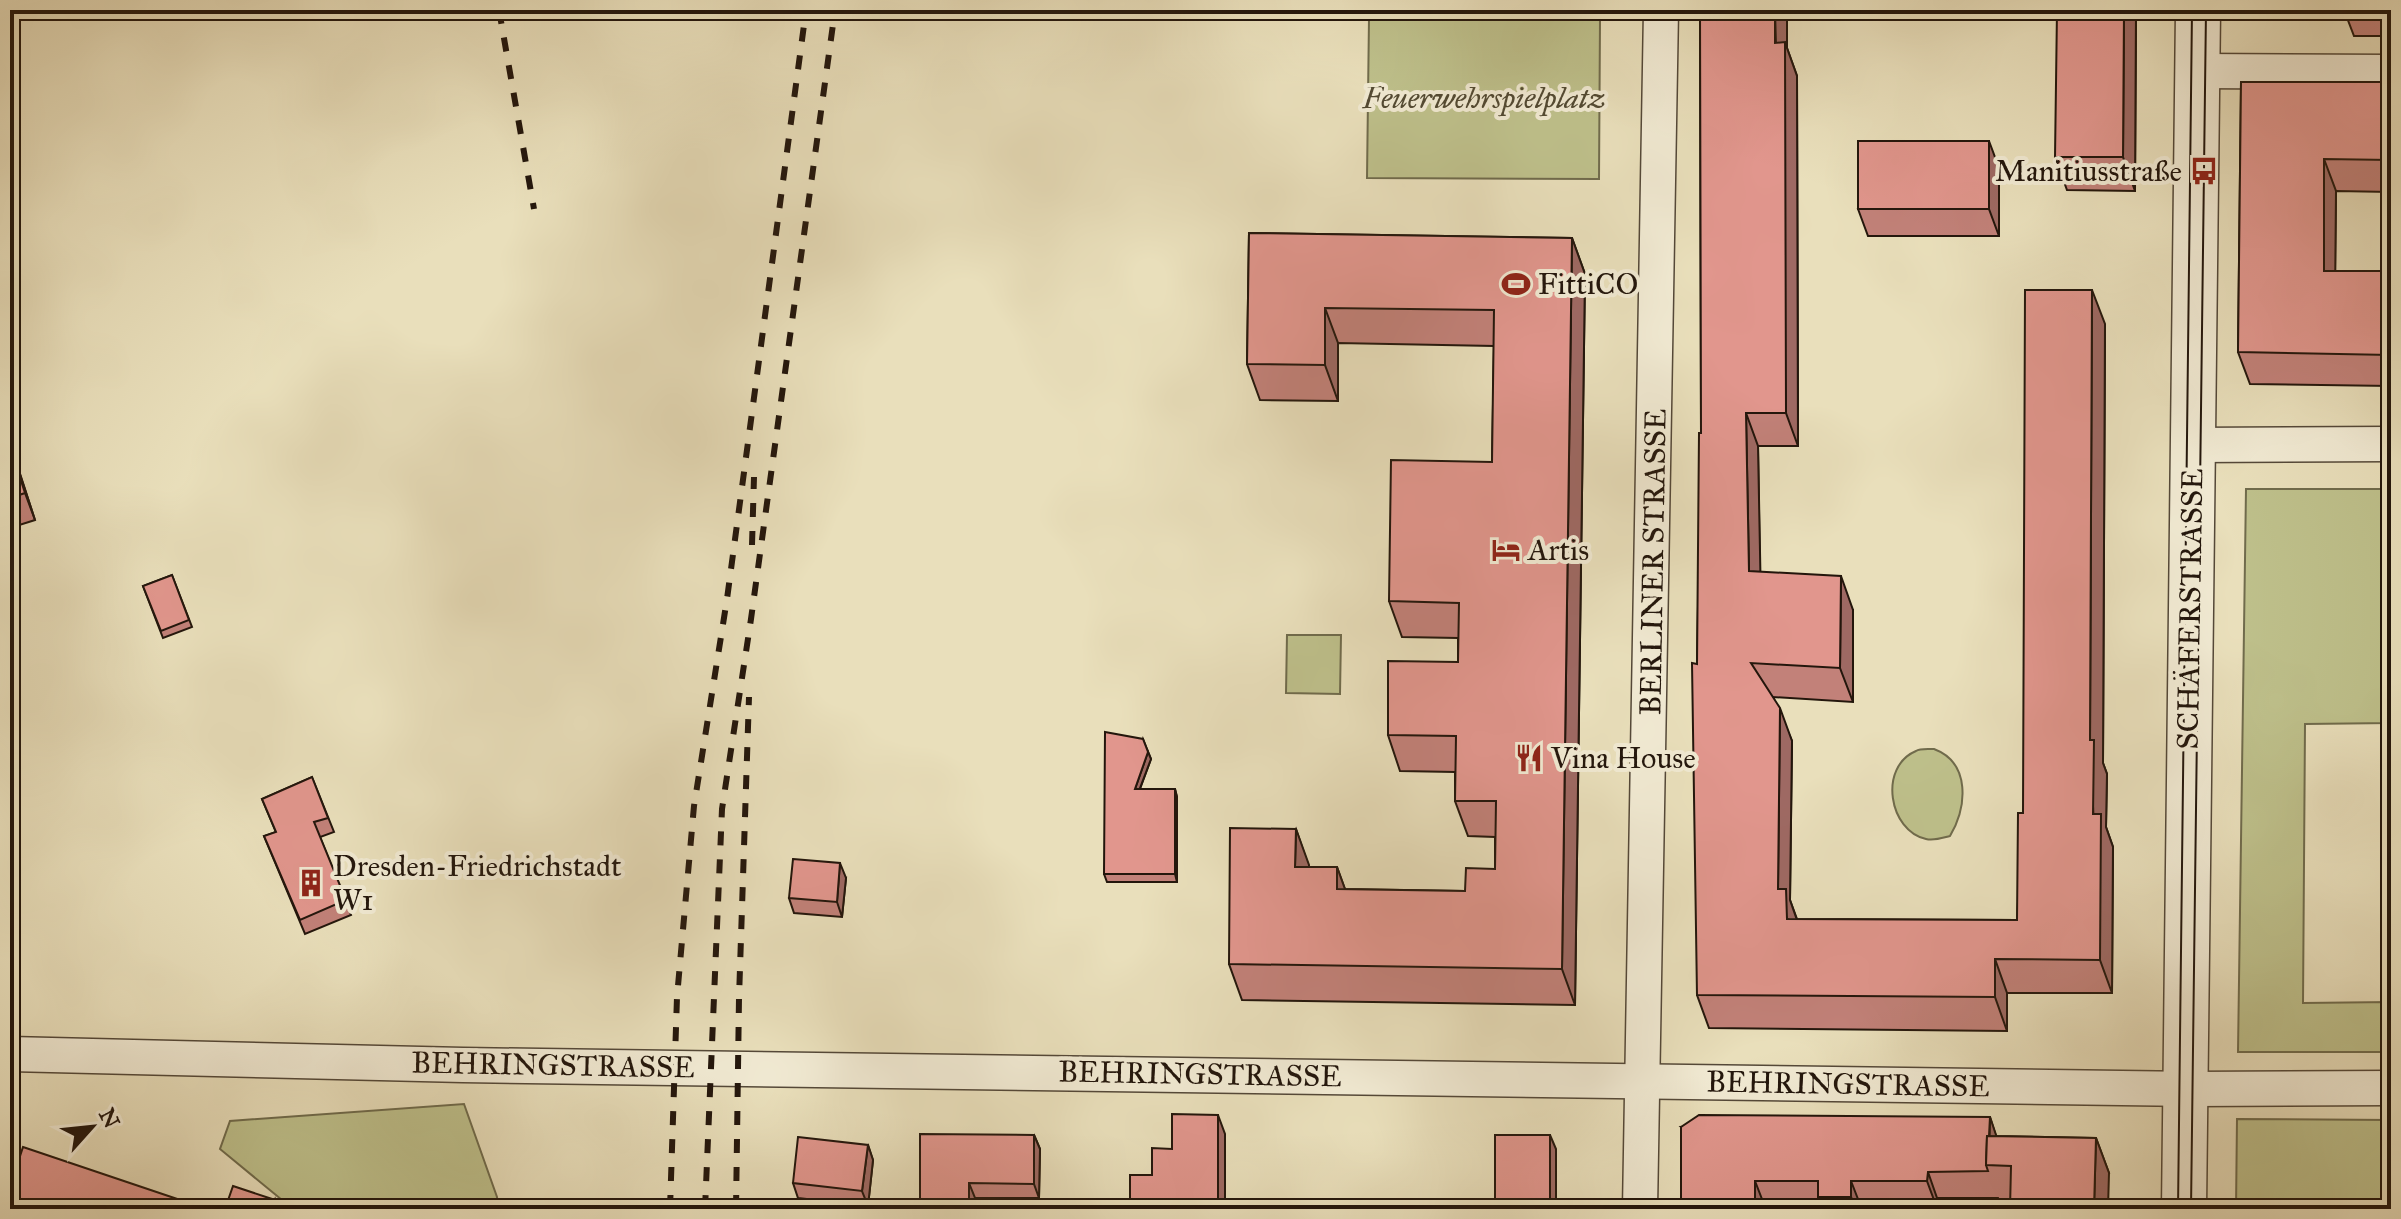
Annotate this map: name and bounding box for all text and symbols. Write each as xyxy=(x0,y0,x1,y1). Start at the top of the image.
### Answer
park label: Feuerwehrspielplatz xyxy=(1361,80,1606,117)
place label: Manitiusstraße xyxy=(1995,153,2182,189)
bus stop icon: Manitiusstraße xyxy=(2189,156,2219,186)
place label: FittiCO xyxy=(1538,266,1638,302)
sports icon: FittiCO xyxy=(1501,269,1531,299)
street label: BERLINER STRASSE xyxy=(1632,408,1674,716)
street label: SCHÄFERSTRASSE xyxy=(2170,468,2210,750)
place label: Artis xyxy=(1526,532,1589,568)
hotel icon: Artis xyxy=(1491,535,1521,565)
place label: Vina House xyxy=(1550,740,1696,776)
restaurant icon: Vina House xyxy=(1514,743,1544,773)
place label: Dresden-Friedrichstadt W1 xyxy=(333,848,622,918)
building icon: Dresden-Friedrichstadt W1 xyxy=(296,868,326,898)
street label: BEHRINGSTRASSE xyxy=(411,1045,695,1085)
street label: BEHRINGSTRASSE xyxy=(1058,1054,1342,1094)
street label: BEHRINGSTRASSE xyxy=(1706,1064,1990,1104)
north arrow xyxy=(52,1087,132,1167)
text: N xyxy=(93,1104,126,1133)

